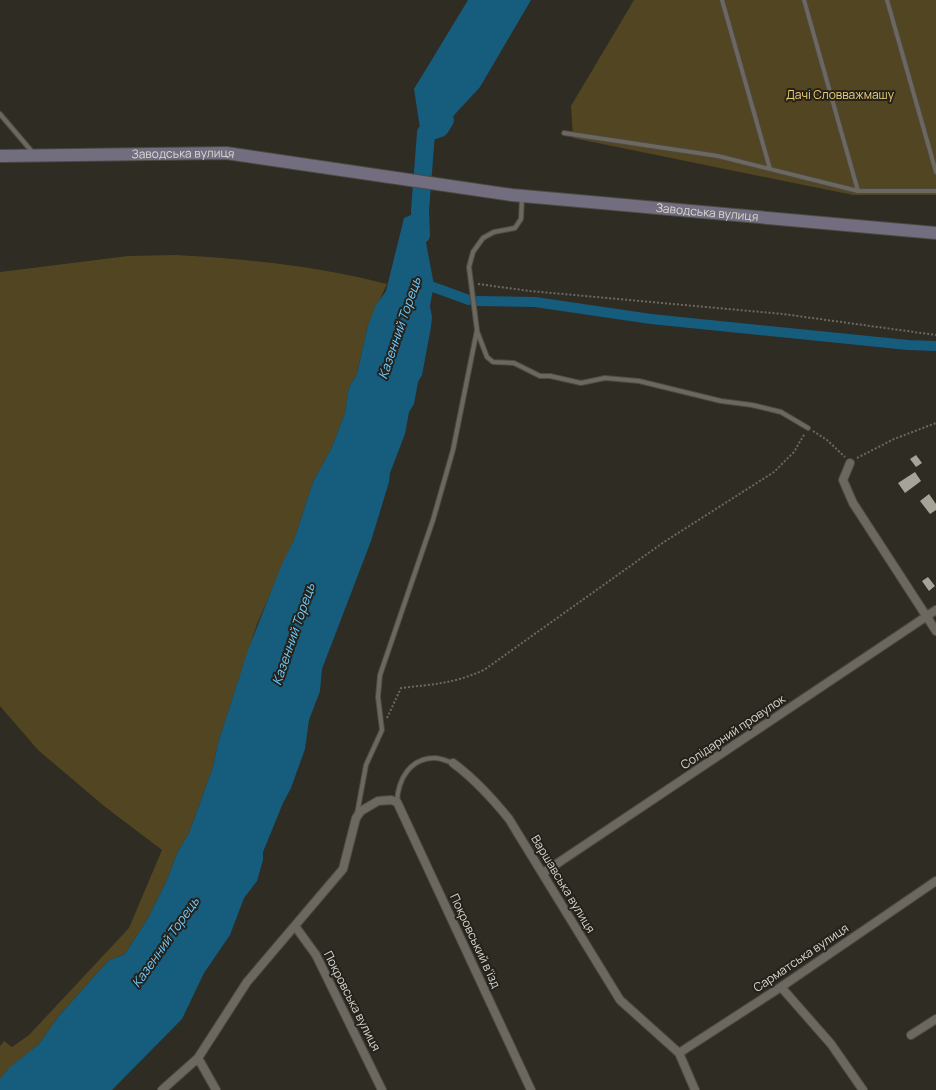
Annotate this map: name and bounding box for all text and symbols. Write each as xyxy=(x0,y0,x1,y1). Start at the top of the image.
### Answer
park label: Дачі Словважмашу xyxy=(786,86,895,103)
street label: Заводська вулиця xyxy=(131,144,236,162)
street label: Заводська вулиця xyxy=(655,199,759,225)
water label: Казенний Торець xyxy=(373,274,425,381)
water label: Казенний Торець xyxy=(267,580,319,687)
street label: Солідарний провулок xyxy=(677,690,789,773)
street label: Варшавська вулиця xyxy=(527,831,599,936)
street label: Покровський в'їзд xyxy=(446,891,505,991)
water label: Казенний Торець xyxy=(127,892,204,991)
street label: Сарматська вулиця xyxy=(750,919,852,996)
street label: Покровська вулиця xyxy=(320,948,385,1054)

